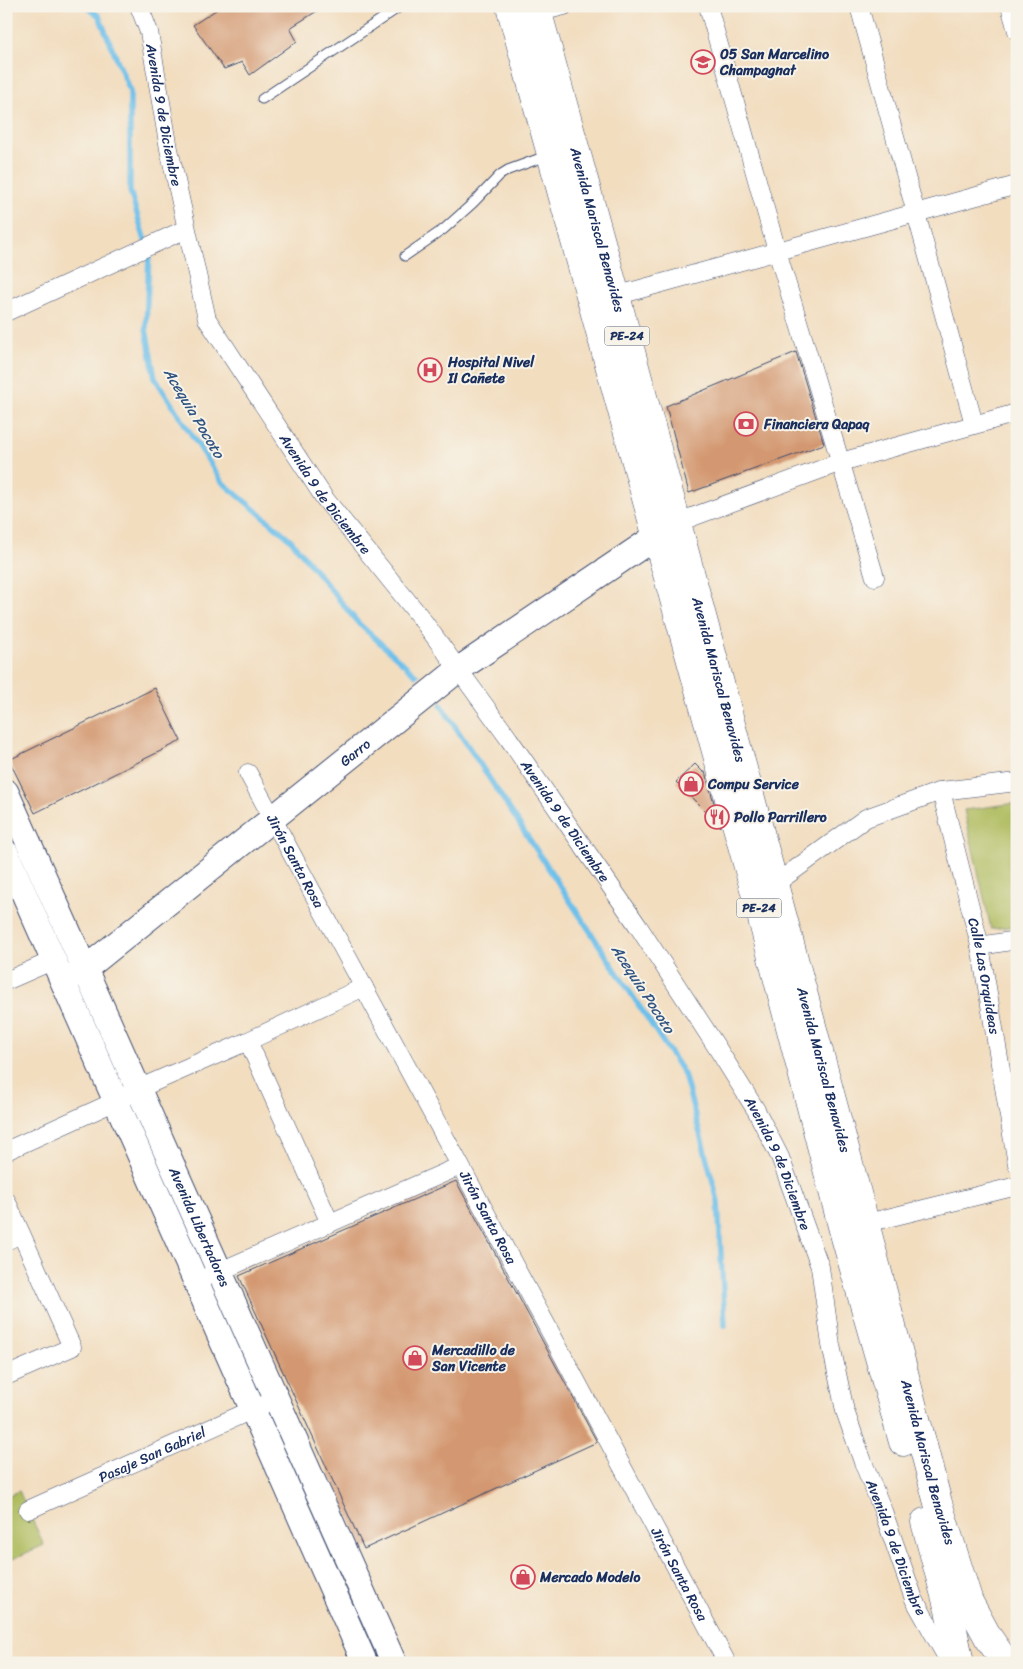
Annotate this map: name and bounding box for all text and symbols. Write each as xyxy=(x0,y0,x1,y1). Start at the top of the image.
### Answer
street label: Avenida 9 de Diciembre xyxy=(138,41,189,189)
place label: 05 San Marcelino Champagnat xyxy=(719,42,830,83)
school or university icon: 05 San Marcelino Champagnat xyxy=(690,49,716,75)
street label: Avenida Mariscal Benavides xyxy=(562,143,632,316)
road number: PE-24 xyxy=(604,326,650,346)
place label: Hospital Nivel II Cañete xyxy=(447,350,535,391)
hospital icon: Hospital Nivel II Cañete xyxy=(417,357,443,383)
water label: Acequia Pocoto xyxy=(156,362,232,464)
bank icon: Financiera Qapaq xyxy=(733,411,759,437)
place label: Financiera Qapaq xyxy=(763,412,871,437)
street label: Avenida 9 de Diciembre xyxy=(272,428,377,560)
street label: Avenida Mariscal Benavides xyxy=(684,593,753,766)
street label: Garro xyxy=(334,732,377,773)
street label: Avenida 9 de Diciembre xyxy=(513,754,616,888)
shop icon: Compu Service xyxy=(678,771,704,797)
place label: Compu Service xyxy=(707,772,800,797)
restaurant icon: Pollo Parrillero xyxy=(704,804,730,830)
place label: Pollo Parrillero xyxy=(734,805,827,830)
street label: Jirón Santa Rosa xyxy=(259,809,331,914)
road number: PE-24 xyxy=(736,898,782,918)
street label: Calle Las Orquideas xyxy=(960,915,1007,1037)
water label: Acequia Pocoto xyxy=(604,938,682,1040)
street label: Avenida Mariscal Benavides xyxy=(789,983,858,1156)
street label: Avenida 9 de Diciembre xyxy=(737,1090,818,1234)
street label: Avenida Libertadores xyxy=(161,1162,237,1291)
street label: Jirón Santa Rosa xyxy=(452,1165,524,1270)
place label: Mercadillo de San Vicente xyxy=(431,1338,516,1379)
shop icon: Mercadillo de San Vicente xyxy=(402,1345,428,1371)
street label: Avenida Mariscal Benavides xyxy=(893,1376,963,1549)
street label: Pasaje San Gabriel xyxy=(95,1420,211,1490)
street label: Avenida 9 de Diciembre xyxy=(858,1474,933,1621)
street label: Jirón Santa Rosa xyxy=(643,1522,715,1627)
shop icon: Mercado Modelo xyxy=(510,1564,536,1590)
place label: Mercado Modelo xyxy=(539,1565,640,1590)

